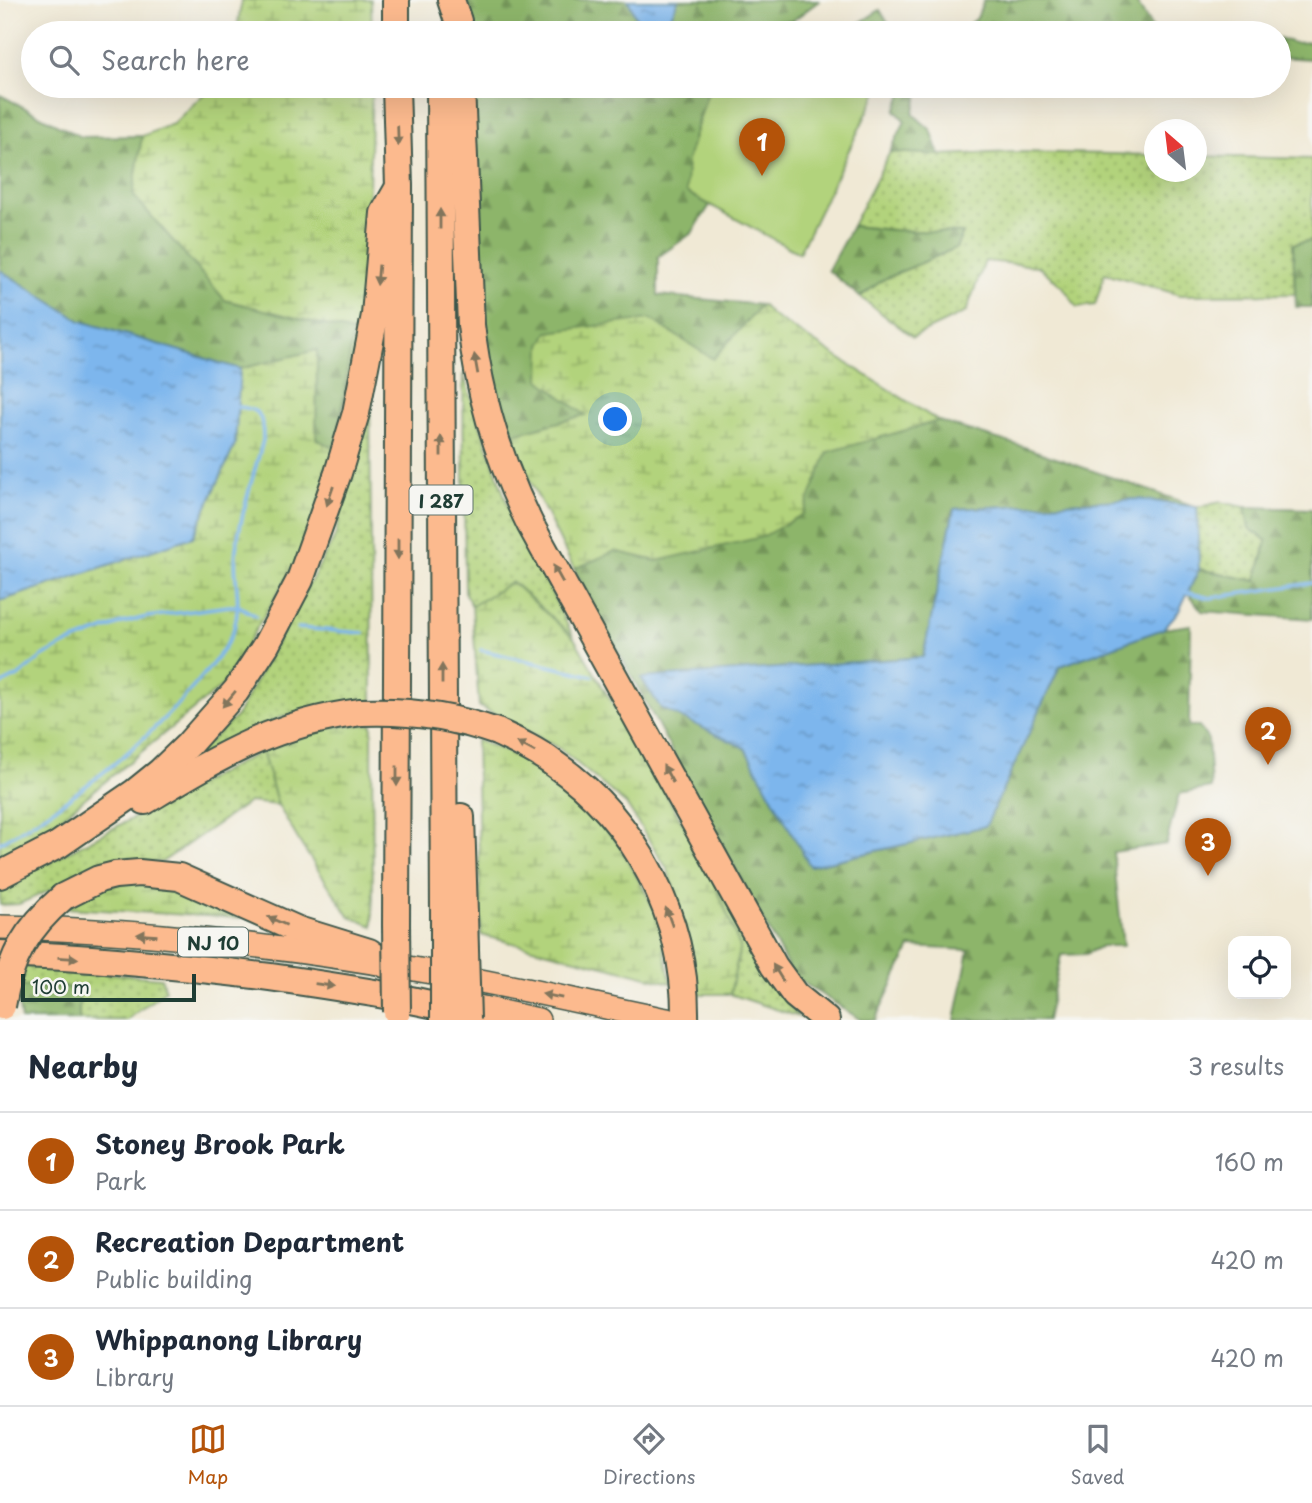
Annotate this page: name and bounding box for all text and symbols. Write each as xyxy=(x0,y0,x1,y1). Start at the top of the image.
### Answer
search box xyxy=(21,21,1291,98)
text: Search here xyxy=(101,40,250,79)
icon: search xyxy=(45,41,83,79)
pin: 1 xyxy=(739,118,785,176)
north arrow xyxy=(1144,119,1207,182)
one-way arrow xyxy=(392,125,404,147)
one-way arrow xyxy=(434,208,446,230)
one-way arrow xyxy=(372,264,383,286)
one-way arrow xyxy=(471,353,482,375)
your location xyxy=(598,402,632,436)
one-way arrow xyxy=(435,435,447,457)
one-way arrow xyxy=(324,486,335,507)
road number: I 287 xyxy=(410,486,472,514)
one-way arrow xyxy=(392,538,404,560)
one-way arrow xyxy=(552,564,564,584)
one-way arrow xyxy=(436,663,447,685)
one-way arrow xyxy=(222,690,237,707)
pin: 2 xyxy=(1245,707,1291,765)
one-way arrow xyxy=(516,741,536,753)
one-way arrow xyxy=(662,764,674,783)
one-way arrow xyxy=(391,766,403,788)
pin: 3 xyxy=(1185,818,1231,876)
one-way arrow xyxy=(663,907,674,928)
one-way arrow xyxy=(267,915,287,927)
road number: NJ 10 xyxy=(178,928,248,957)
one-way arrow xyxy=(136,930,158,941)
map controls xyxy=(1228,936,1291,999)
button: locate xyxy=(1228,936,1291,999)
one-way arrow xyxy=(57,953,79,964)
one-way arrow xyxy=(772,963,785,982)
scale bar xyxy=(21,971,196,1003)
text: 100 m xyxy=(32,972,90,1000)
one-way arrow xyxy=(314,979,336,990)
one-way arrow xyxy=(541,991,563,1002)
text: Nearby xyxy=(28,1043,138,1088)
text: 3 results xyxy=(1188,1048,1284,1083)
text: Stoney Brook Park xyxy=(95,1124,345,1163)
text: 1 xyxy=(46,1144,57,1179)
text: 160 m xyxy=(1215,1144,1284,1179)
text: Park xyxy=(95,1163,146,1198)
text: Recreation Department xyxy=(95,1222,404,1261)
text: 2 xyxy=(43,1242,59,1277)
text: 420 m xyxy=(1210,1242,1284,1277)
text: Public building xyxy=(95,1261,252,1296)
text: Whippanong Library xyxy=(95,1320,362,1359)
text: 3 xyxy=(43,1340,59,1375)
text: 420 m xyxy=(1210,1340,1284,1375)
text: Library xyxy=(95,1359,175,1394)
tab: Map xyxy=(188,1420,228,1490)
tab: Directions xyxy=(603,1420,696,1490)
tab: Saved xyxy=(1071,1420,1124,1490)

